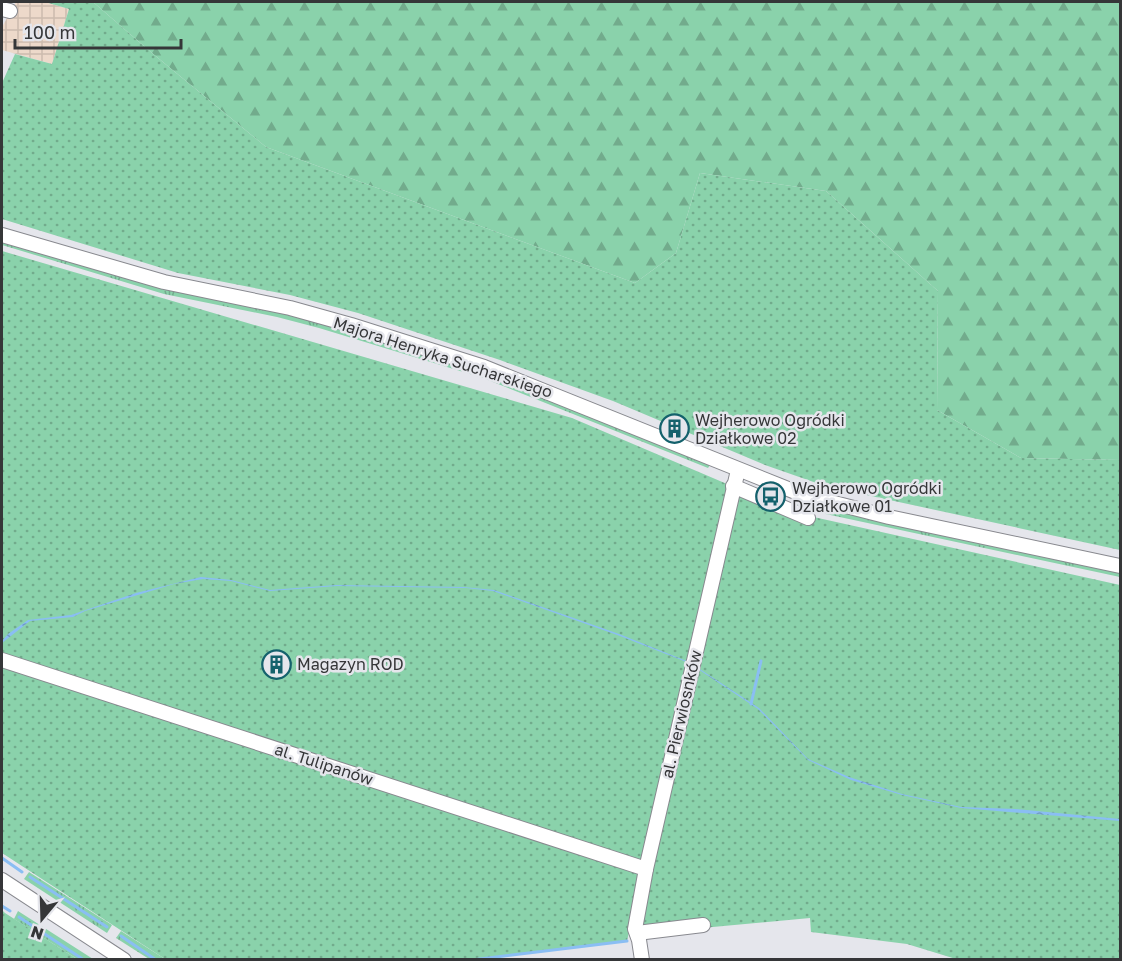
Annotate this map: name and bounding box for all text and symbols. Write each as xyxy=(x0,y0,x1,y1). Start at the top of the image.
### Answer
scale bar xyxy=(15,12,182,50)
text: 100 m xyxy=(24,21,75,43)
street label: Majora Henryka Sucharskiego xyxy=(331,312,555,402)
place label: Wejherowo Ogródki Działkowe 02 xyxy=(695,410,845,448)
building icon: Wejherowo Ogródki Działkowe 02 xyxy=(658,413,690,445)
place label: Wejherowo Ogródki Działkowe 01 xyxy=(792,478,942,516)
bus stop icon: Wejherowo Ogródki Działkowe 01 xyxy=(755,481,787,513)
building icon: Magazyn ROD xyxy=(260,648,292,680)
street label: al. Pierwiosnków xyxy=(657,648,705,780)
place label: Magazyn ROD xyxy=(297,654,404,674)
street label: al. Tulipanów xyxy=(272,739,376,789)
north arrow xyxy=(12,889,72,949)
text: N xyxy=(28,922,46,945)

